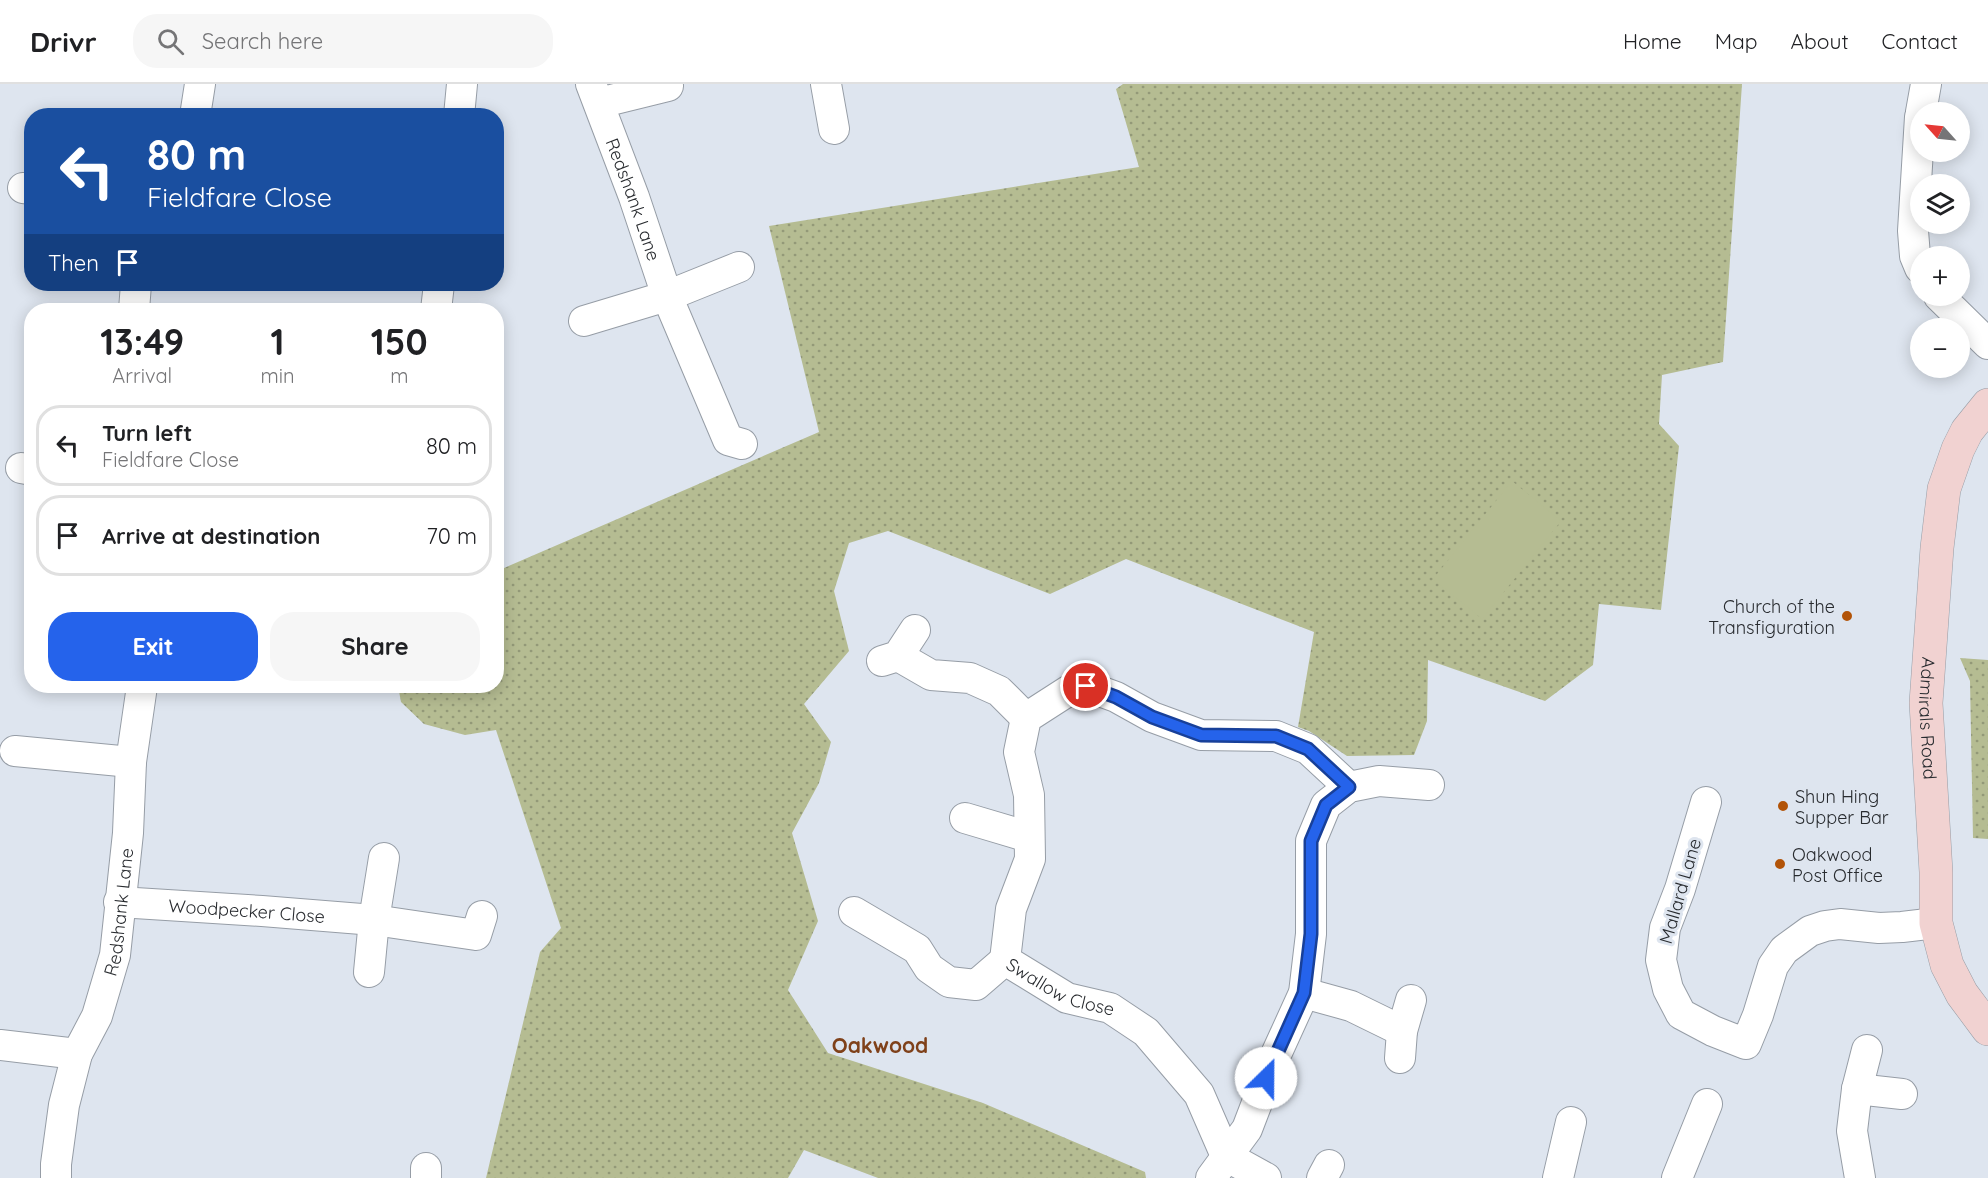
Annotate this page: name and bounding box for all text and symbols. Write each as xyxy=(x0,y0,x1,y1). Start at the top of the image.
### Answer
search box xyxy=(133,14,553,68)
text: Drivr xyxy=(30,24,97,59)
icon: search xyxy=(154,25,187,58)
text: Search here xyxy=(202,27,323,55)
text: Home xyxy=(1623,28,1682,54)
text: Map xyxy=(1715,28,1758,54)
text: About xyxy=(1791,28,1849,54)
text: Contact xyxy=(1882,28,1958,54)
north arrow xyxy=(1910,102,1970,162)
map controls xyxy=(1910,102,1970,378)
text: 80 m xyxy=(147,128,246,181)
icon: left xyxy=(48,132,126,210)
street label: Redshank Lane xyxy=(601,135,666,264)
button: layers xyxy=(1910,174,1970,234)
text: Fieldfare Close xyxy=(147,180,332,214)
icon: arrive xyxy=(111,246,144,279)
button: + xyxy=(1910,246,1970,306)
text: Then xyxy=(48,249,99,277)
button: − xyxy=(1910,318,1970,378)
text: 13:49 xyxy=(100,319,184,364)
text: 1 xyxy=(271,319,285,364)
text: 150 xyxy=(371,319,428,364)
text: Arrival xyxy=(112,363,172,388)
text: min xyxy=(261,363,295,388)
text: m xyxy=(390,363,408,388)
text: Turn left xyxy=(102,419,192,447)
icon: left xyxy=(51,429,84,462)
text: 80 m xyxy=(426,432,477,460)
text: Fieldfare Close xyxy=(102,447,239,472)
icon: arrive xyxy=(51,519,84,552)
text: Arrive at destination xyxy=(102,522,320,550)
text: 70 m xyxy=(427,522,477,550)
place label: Church of the Transfiguration xyxy=(1708,595,1835,639)
marker: Church of the Transfiguration xyxy=(1840,609,1854,623)
button: Exit xyxy=(48,612,258,681)
button: Share xyxy=(270,612,480,681)
street label: Admirals Road xyxy=(1914,656,1942,780)
pin xyxy=(1060,660,1111,711)
icon: arrive xyxy=(1069,669,1102,702)
place label: Shun Hing Supper Bar xyxy=(1795,785,1889,829)
marker: Shun Hing Supper Bar xyxy=(1776,799,1790,813)
street label: Mallard Lane xyxy=(1654,836,1706,946)
place label: Oakwood Post Office xyxy=(1792,843,1883,887)
street label: Redshank Lane xyxy=(98,847,138,978)
marker: Oakwood Post Office xyxy=(1773,857,1787,871)
street label: Woodpecker Close xyxy=(168,894,326,928)
street label: Swallow Close xyxy=(1002,952,1117,1020)
district label: Oakwood xyxy=(832,1032,928,1058)
position arrow xyxy=(1234,1046,1298,1110)

